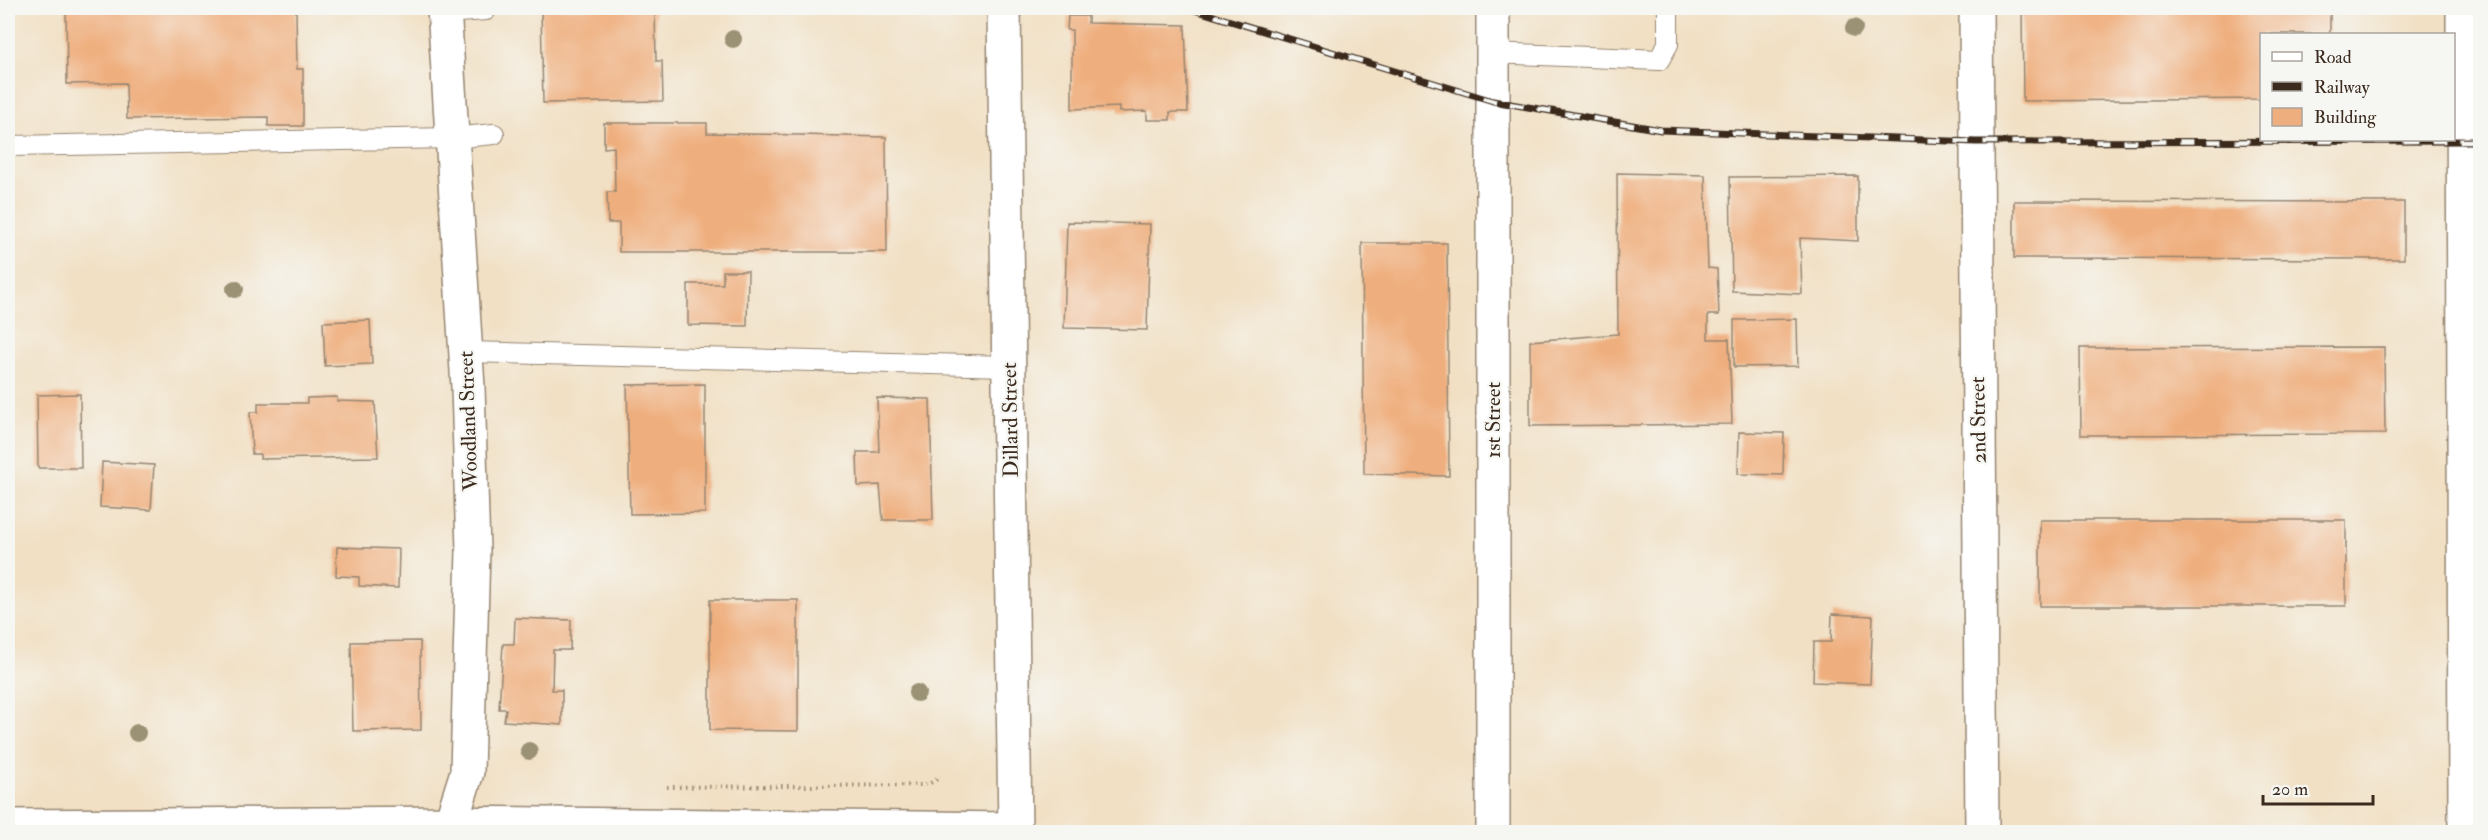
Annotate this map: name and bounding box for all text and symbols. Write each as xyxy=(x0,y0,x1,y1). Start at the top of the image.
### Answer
legend xyxy=(2260,33,2455,141)
text: Road xyxy=(2314,46,2352,69)
text: Railway xyxy=(2314,76,2371,99)
text: Building xyxy=(2314,106,2377,129)
street label: Woodland Street xyxy=(453,350,484,493)
street label: Dillard Street xyxy=(996,362,1025,478)
street label: 2nd Street xyxy=(1964,376,1993,464)
street label: 1st Street xyxy=(1480,382,1507,458)
scale bar xyxy=(2263,768,2372,806)
text: 20 m xyxy=(2272,778,2308,801)

